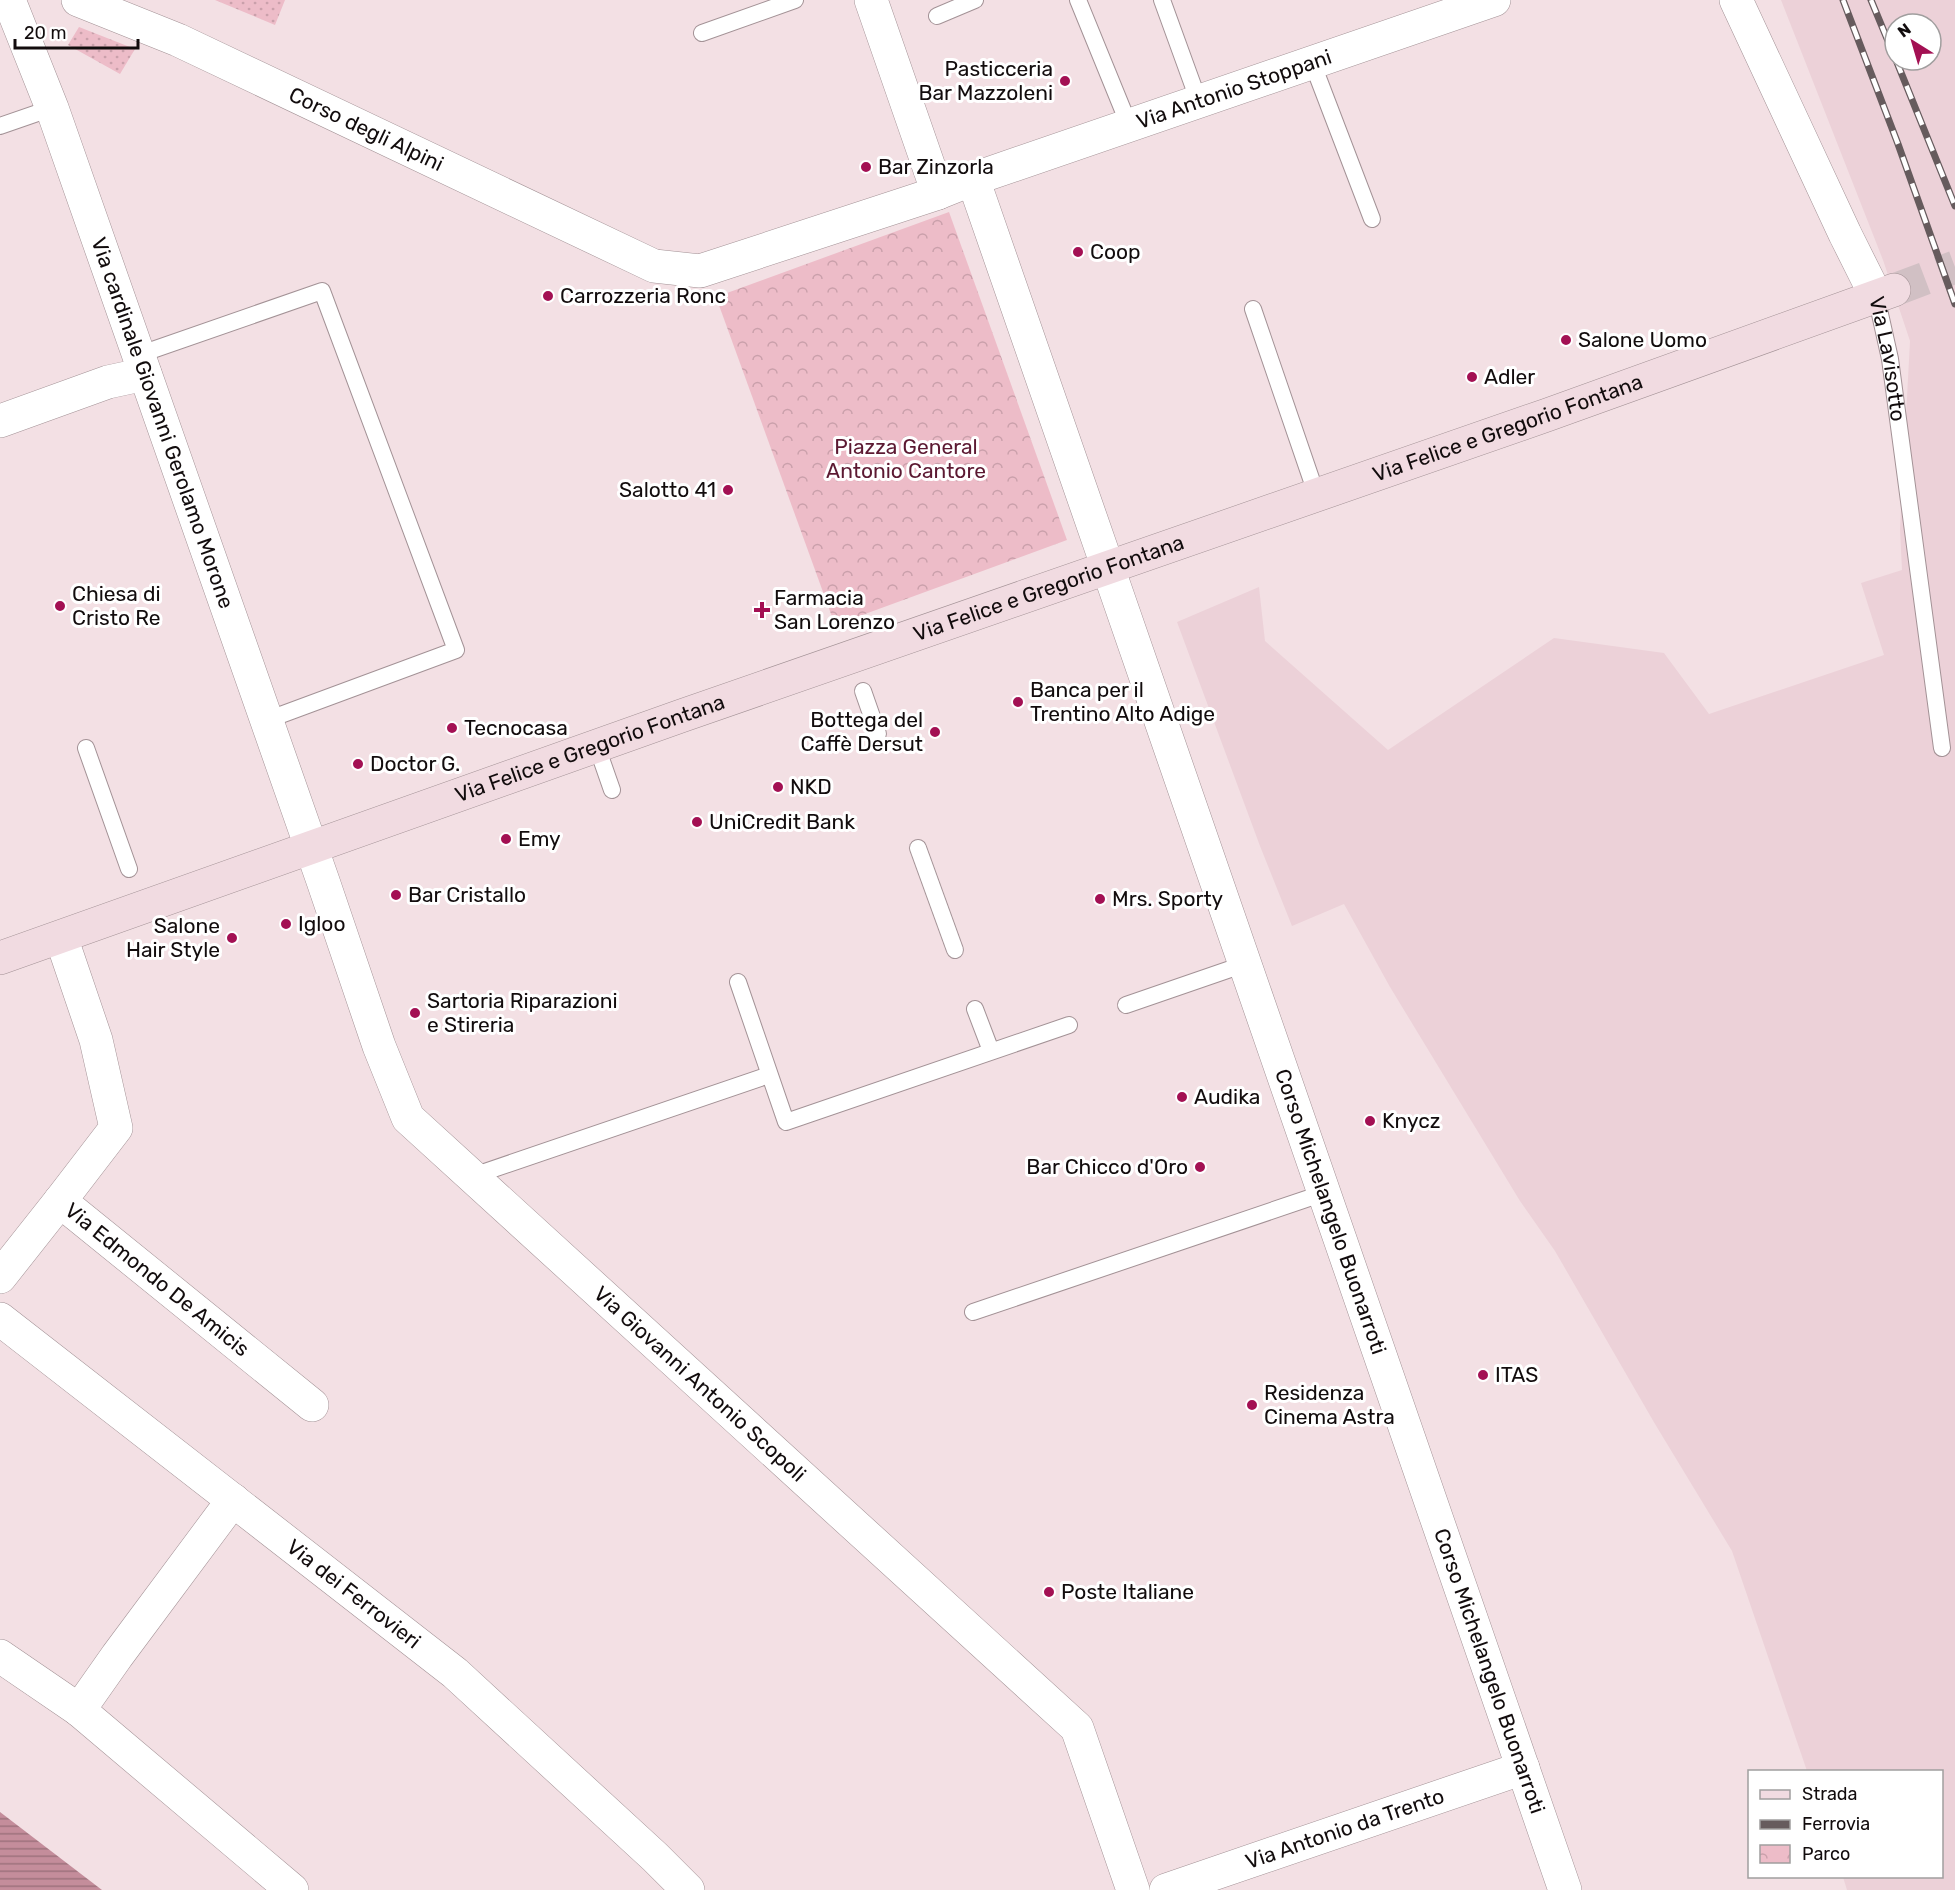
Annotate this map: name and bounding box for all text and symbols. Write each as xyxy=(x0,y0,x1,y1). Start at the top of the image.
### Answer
scale bar xyxy=(15,12,138,50)
north arrow xyxy=(1883,12,1943,72)
text: N xyxy=(1894,19,1915,41)
text: 20 m xyxy=(24,22,66,44)
street label: Via Antonio Stoppani xyxy=(1133,44,1335,134)
place label: Pasticceria Bar Mazzoleni xyxy=(918,56,1053,105)
marker: Pasticceria Bar Mazzoleni xyxy=(1058,74,1072,88)
street label: Corso degli Alpini xyxy=(285,82,448,176)
place label: Bar Zinzorla xyxy=(878,154,994,179)
marker: Bar Zinzorla xyxy=(859,160,873,174)
street label: Via cardinale Giovanni Gerolamo Morone xyxy=(86,234,239,612)
place label: Coop xyxy=(1090,239,1141,264)
marker: Coop xyxy=(1071,245,1085,259)
place label: Carrozzeria Ronc xyxy=(560,283,726,308)
marker: Carrozzeria Ronc xyxy=(541,289,555,303)
street label: Via Lavisotto xyxy=(1864,294,1911,423)
place label: Salone Uomo xyxy=(1578,327,1707,352)
marker: Salone Uomo xyxy=(1559,333,1573,347)
place label: Adler xyxy=(1484,364,1535,389)
street label: Via Felice e Gregorio Fontana xyxy=(1369,369,1646,487)
marker: Adler xyxy=(1465,370,1479,384)
park label: Piazza General Antonio Cantore xyxy=(826,434,986,483)
place label: Salotto 41 xyxy=(619,477,716,502)
marker: Salotto 41 xyxy=(721,483,735,497)
street label: Via Felice e Gregorio Fontana xyxy=(910,529,1187,646)
place label: Chiesa di Cristo Re xyxy=(72,581,161,630)
place label: Farmacia San Lorenzo xyxy=(774,585,895,634)
marker: Chiesa di Cristo Re xyxy=(53,599,67,613)
marker: Farmacia San Lorenzo xyxy=(755,603,769,617)
place label: Banca per il Trentino Alto Adige xyxy=(1030,677,1215,726)
street label: Via Felice e Gregorio Fontana xyxy=(451,689,728,807)
marker: Banca per il Trentino Alto Adige xyxy=(1011,695,1025,709)
place label: Bottega del Caffè Dersut xyxy=(801,707,923,756)
place label: Tecnocasa xyxy=(464,715,568,740)
marker: Tecnocasa xyxy=(445,721,459,735)
marker: Bottega del Caffè Dersut xyxy=(928,725,942,739)
place label: Doctor G. xyxy=(370,751,460,776)
marker: Doctor G. xyxy=(351,757,365,771)
place label: NKD xyxy=(790,774,832,799)
marker: NKD xyxy=(771,780,785,794)
place label: UniCredit Bank xyxy=(709,809,855,834)
marker: UniCredit Bank xyxy=(690,815,704,829)
place label: Emy xyxy=(518,826,561,851)
marker: Emy xyxy=(499,832,513,846)
place label: Bar Cristallo xyxy=(408,882,526,907)
place label: Mrs. Sporty xyxy=(1112,886,1224,911)
marker: Bar Cristallo xyxy=(389,888,403,902)
marker: Mrs. Sporty xyxy=(1093,892,1107,906)
place label: Igloo xyxy=(298,911,345,936)
place label: Salone Hair Style xyxy=(126,913,220,962)
marker: Igloo xyxy=(279,917,293,931)
marker: Salone Hair Style xyxy=(225,931,239,945)
place label: Sartoria Riparazioni e Stireria xyxy=(427,988,618,1037)
marker: Sartoria Riparazioni e Stireria xyxy=(408,1006,422,1020)
street label: Corso Michelangelo Buonarroti xyxy=(1270,1066,1392,1357)
place label: Audika xyxy=(1194,1084,1260,1109)
marker: Audika xyxy=(1175,1090,1189,1104)
place label: Knycz xyxy=(1382,1108,1441,1133)
marker: Knycz xyxy=(1363,1114,1377,1128)
place label: Bar Chicco d'Oro xyxy=(1026,1154,1188,1179)
marker: Bar Chicco d'Oro xyxy=(1193,1160,1207,1174)
street label: Via Edmondo De Amicis xyxy=(60,1197,255,1361)
street label: Via Giovanni Antonio Scopoli xyxy=(589,1281,811,1487)
place label: ITAS xyxy=(1495,1362,1538,1387)
marker: ITAS xyxy=(1476,1368,1490,1382)
place label: Residenza Cinema Astra xyxy=(1264,1380,1395,1429)
marker: Residenza Cinema Astra xyxy=(1245,1398,1259,1412)
street label: Corso Michelangelo Buonarroti xyxy=(1429,1525,1551,1817)
street label: Via dei Ferrovieri xyxy=(282,1534,426,1654)
place label: Poste Italiane xyxy=(1061,1579,1194,1604)
marker: Poste Italiane xyxy=(1042,1585,1056,1599)
legend xyxy=(1748,1770,1943,1878)
street label: Via Antonio da Trento xyxy=(1242,1783,1447,1874)
text: Strada xyxy=(1802,1783,1858,1805)
text: Ferrovia xyxy=(1802,1813,1870,1835)
text: Parco xyxy=(1802,1843,1850,1865)

